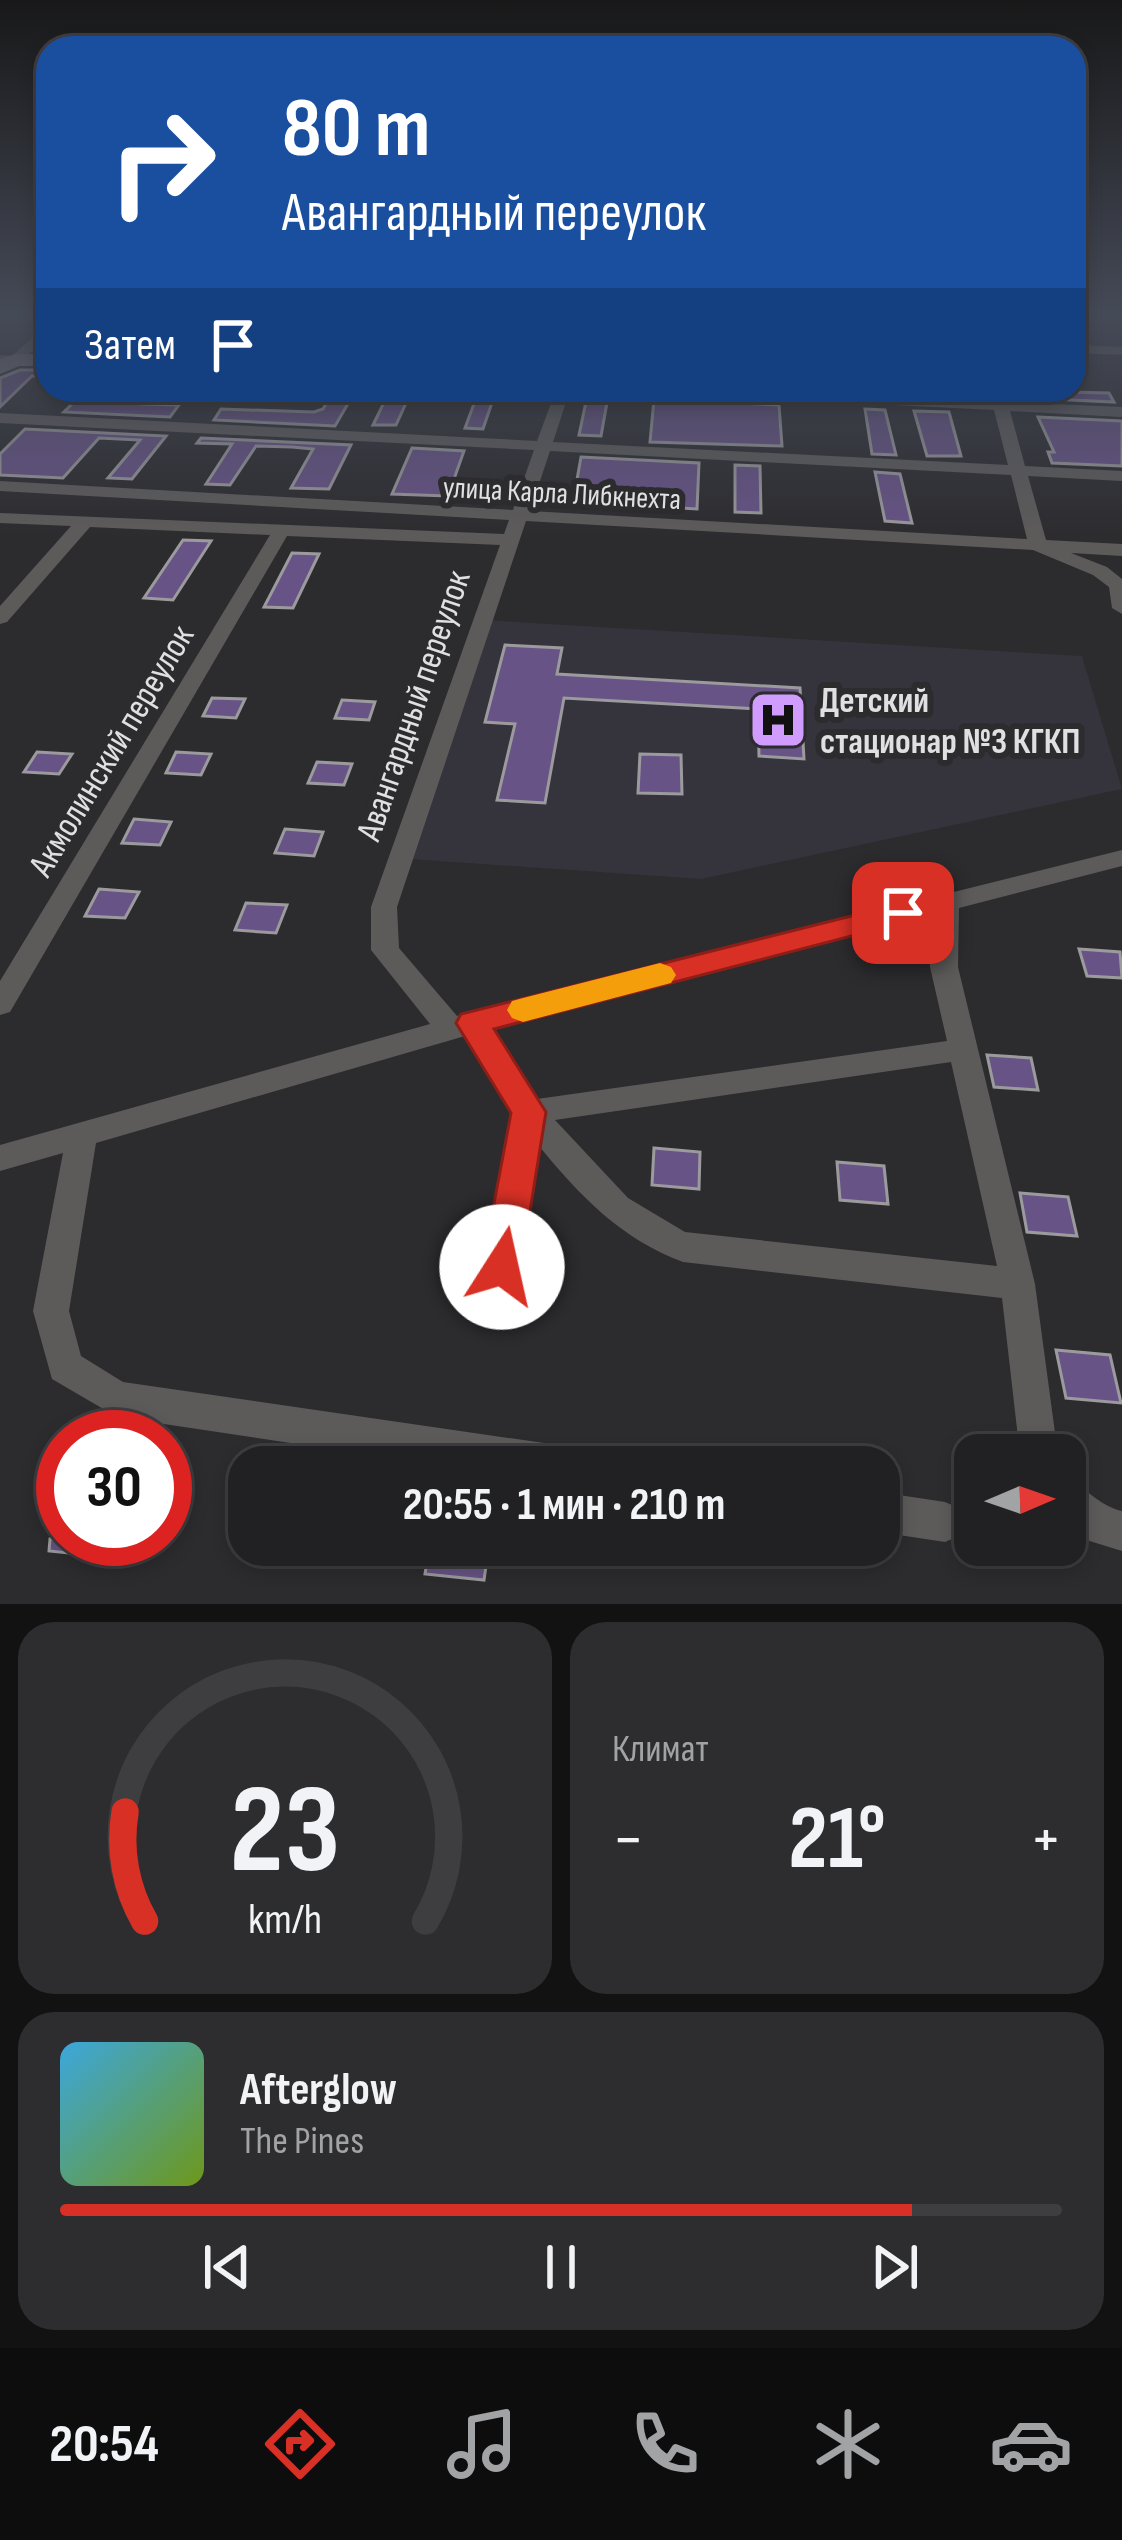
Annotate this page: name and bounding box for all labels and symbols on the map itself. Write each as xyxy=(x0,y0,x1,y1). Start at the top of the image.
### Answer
street label: улица Карла Либкнехта xyxy=(442,470,682,518)
street label: Авангардный переулок xyxy=(348,565,481,847)
street label: Акмолинский переулок xyxy=(20,618,204,885)
place label: Детский стационар №3 КГКП xyxy=(820,680,1080,764)
hospital icon: Детский стационар №3 КГКП xyxy=(747,689,809,751)
pin xyxy=(852,862,954,964)
position arrow xyxy=(439,1204,565,1330)
speed limit sign: 30 xyxy=(36,1410,192,1566)
north arrow xyxy=(954,1434,1086,1566)

